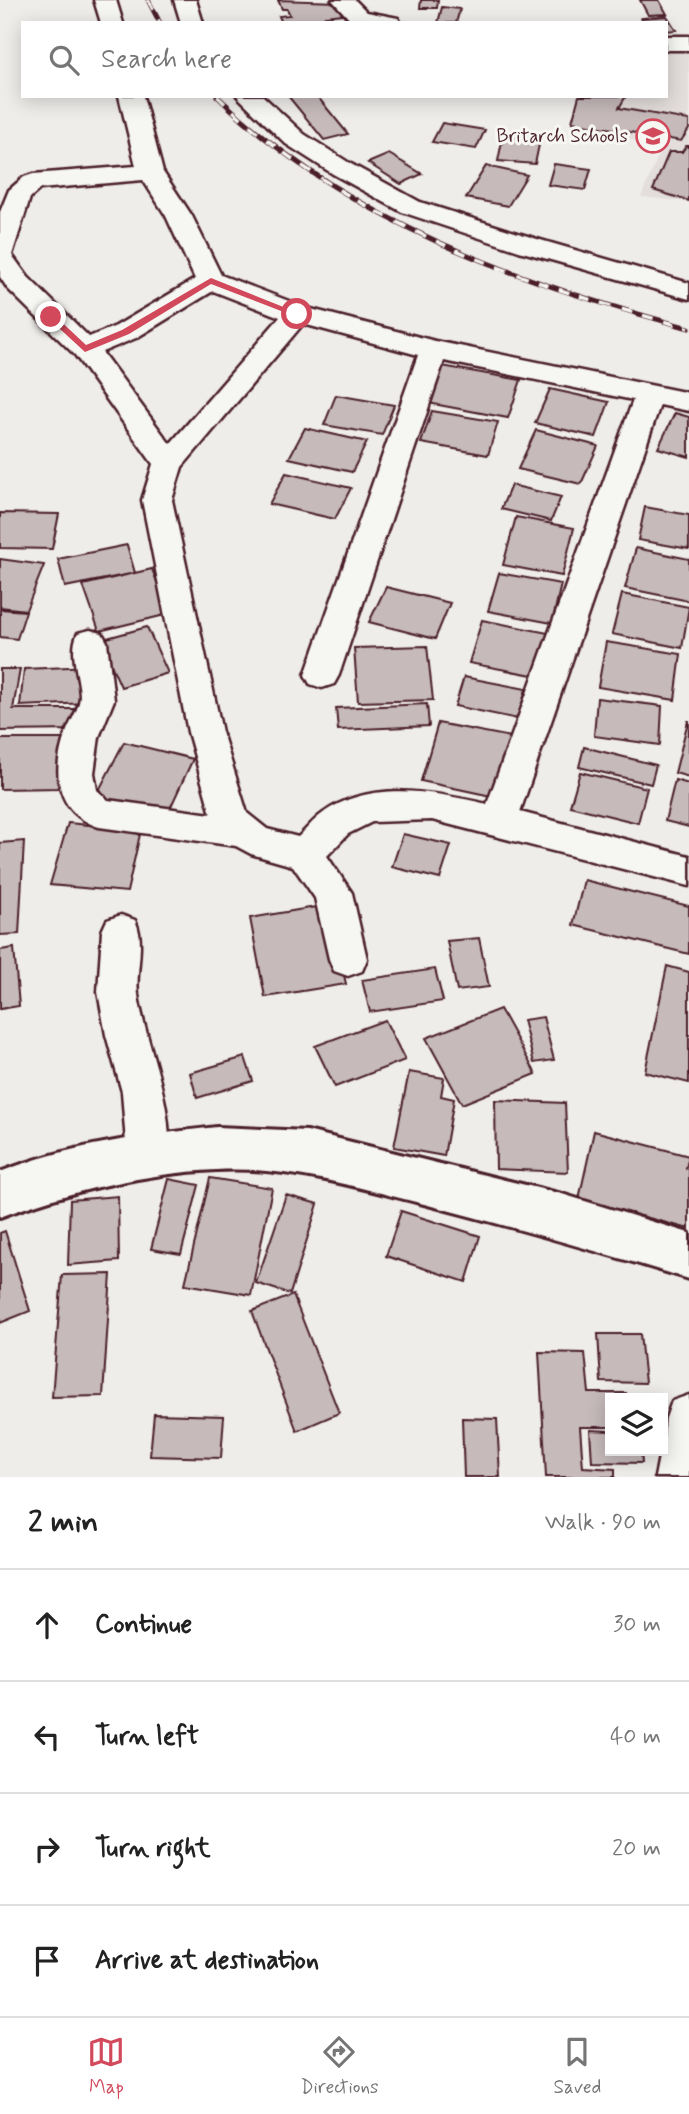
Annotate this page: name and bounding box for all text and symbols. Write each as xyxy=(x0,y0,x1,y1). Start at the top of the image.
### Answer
search box xyxy=(21,21,668,98)
icon: search xyxy=(45,41,83,79)
text: Search here xyxy=(101,43,232,77)
school or university icon: Britarch Schools xyxy=(634,117,672,155)
place label: Britarch Schools xyxy=(496,124,628,149)
route start xyxy=(281,298,312,329)
route end xyxy=(35,301,66,332)
map controls xyxy=(605,1393,668,1456)
button: layers xyxy=(605,1393,668,1456)
text: 2 min xyxy=(28,1503,98,1542)
text: Walk · 90 m xyxy=(545,1508,661,1538)
icon: ahead xyxy=(28,1606,66,1644)
text: Continue xyxy=(95,1608,192,1642)
text: 30 m xyxy=(613,1610,661,1640)
icon: left xyxy=(28,1718,66,1756)
text: Turn left xyxy=(95,1720,199,1754)
text: 40 m xyxy=(610,1722,661,1752)
icon: right xyxy=(28,1830,66,1868)
text: Turn right xyxy=(95,1832,211,1866)
text: 20 m xyxy=(612,1834,661,1864)
icon: arrive xyxy=(28,1942,66,1980)
text: Arrive at destination xyxy=(95,1944,319,1978)
tab: Map xyxy=(87,2033,125,2100)
tab: Directions xyxy=(300,2033,379,2100)
tab: Saved xyxy=(553,2033,601,2100)

